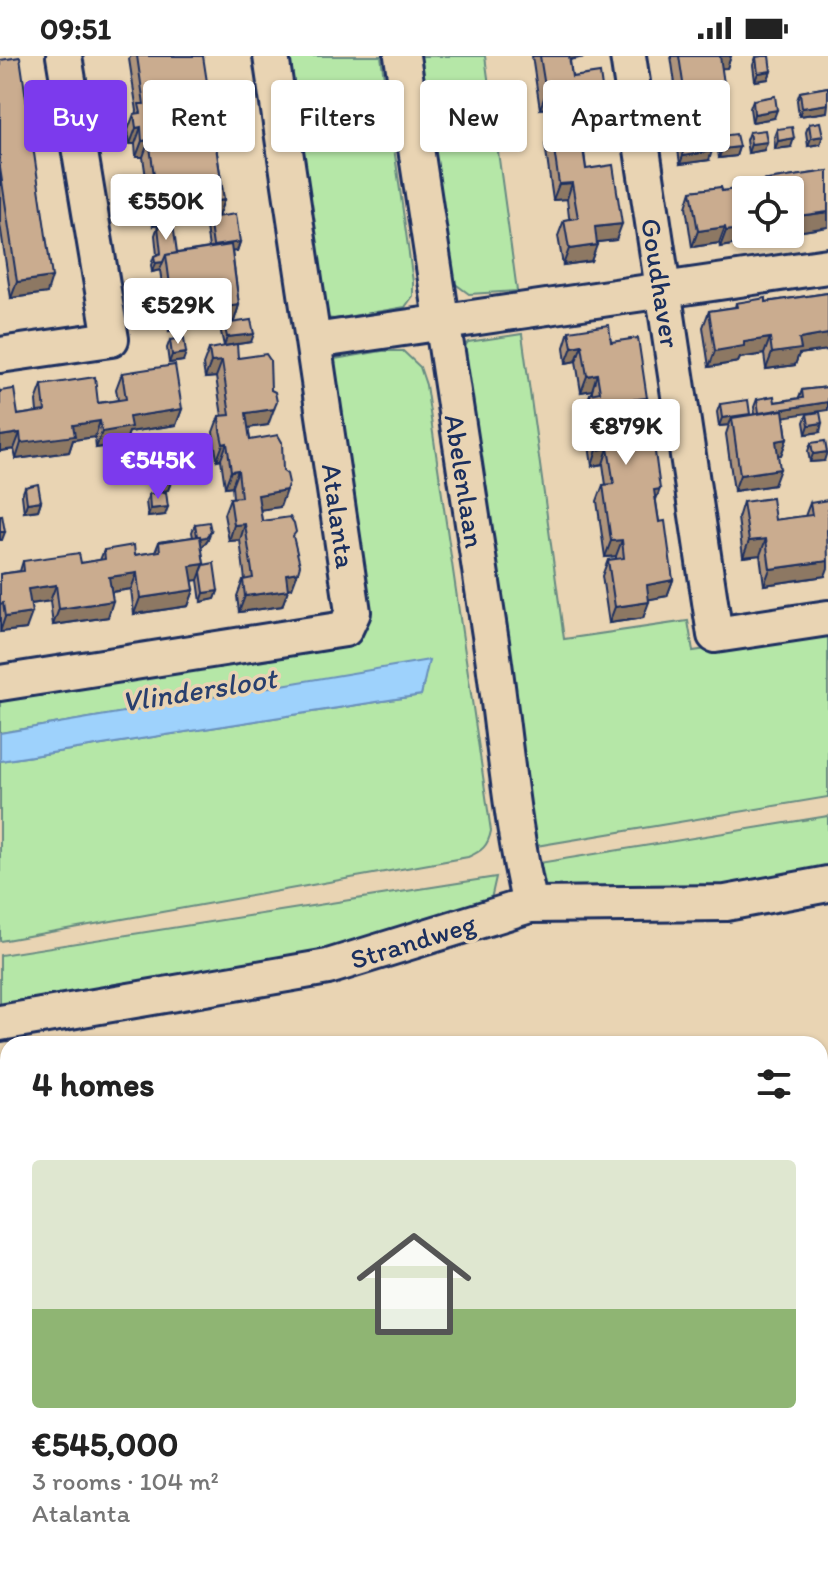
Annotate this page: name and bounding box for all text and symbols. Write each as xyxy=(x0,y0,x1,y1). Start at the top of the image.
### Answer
text: 09:51 xyxy=(40,10,111,47)
chip: Buy xyxy=(24,80,127,152)
chip: Rent xyxy=(143,80,255,152)
chip: Filters xyxy=(271,80,404,152)
chip: New xyxy=(420,80,527,152)
chip: Apartment xyxy=(543,80,730,152)
pin: €550K xyxy=(110,174,222,242)
map controls xyxy=(732,176,804,248)
button: locate xyxy=(732,176,804,248)
text: €550K xyxy=(129,184,203,216)
street label: Goudhaver xyxy=(634,216,688,350)
pin: €529K xyxy=(122,278,234,346)
text: €529K xyxy=(142,288,214,320)
pin: €879K xyxy=(570,399,682,467)
text: €879K xyxy=(590,409,662,441)
street label: Abelenlaan xyxy=(438,412,492,550)
pin: €545K xyxy=(102,433,214,501)
text: €545K xyxy=(121,443,195,475)
street label: Atalanta xyxy=(315,461,363,571)
water label: Vlindersloot xyxy=(119,659,281,720)
street label: Strandweg xyxy=(346,906,480,976)
icon: filters xyxy=(752,1062,796,1106)
text: 4 homes xyxy=(32,1064,155,1105)
icon: home xyxy=(342,1212,486,1356)
text: €545,000 xyxy=(32,1424,178,1465)
text: 3 rooms · 104 m² xyxy=(32,1465,219,1497)
text: Atalanta xyxy=(32,1497,130,1529)

